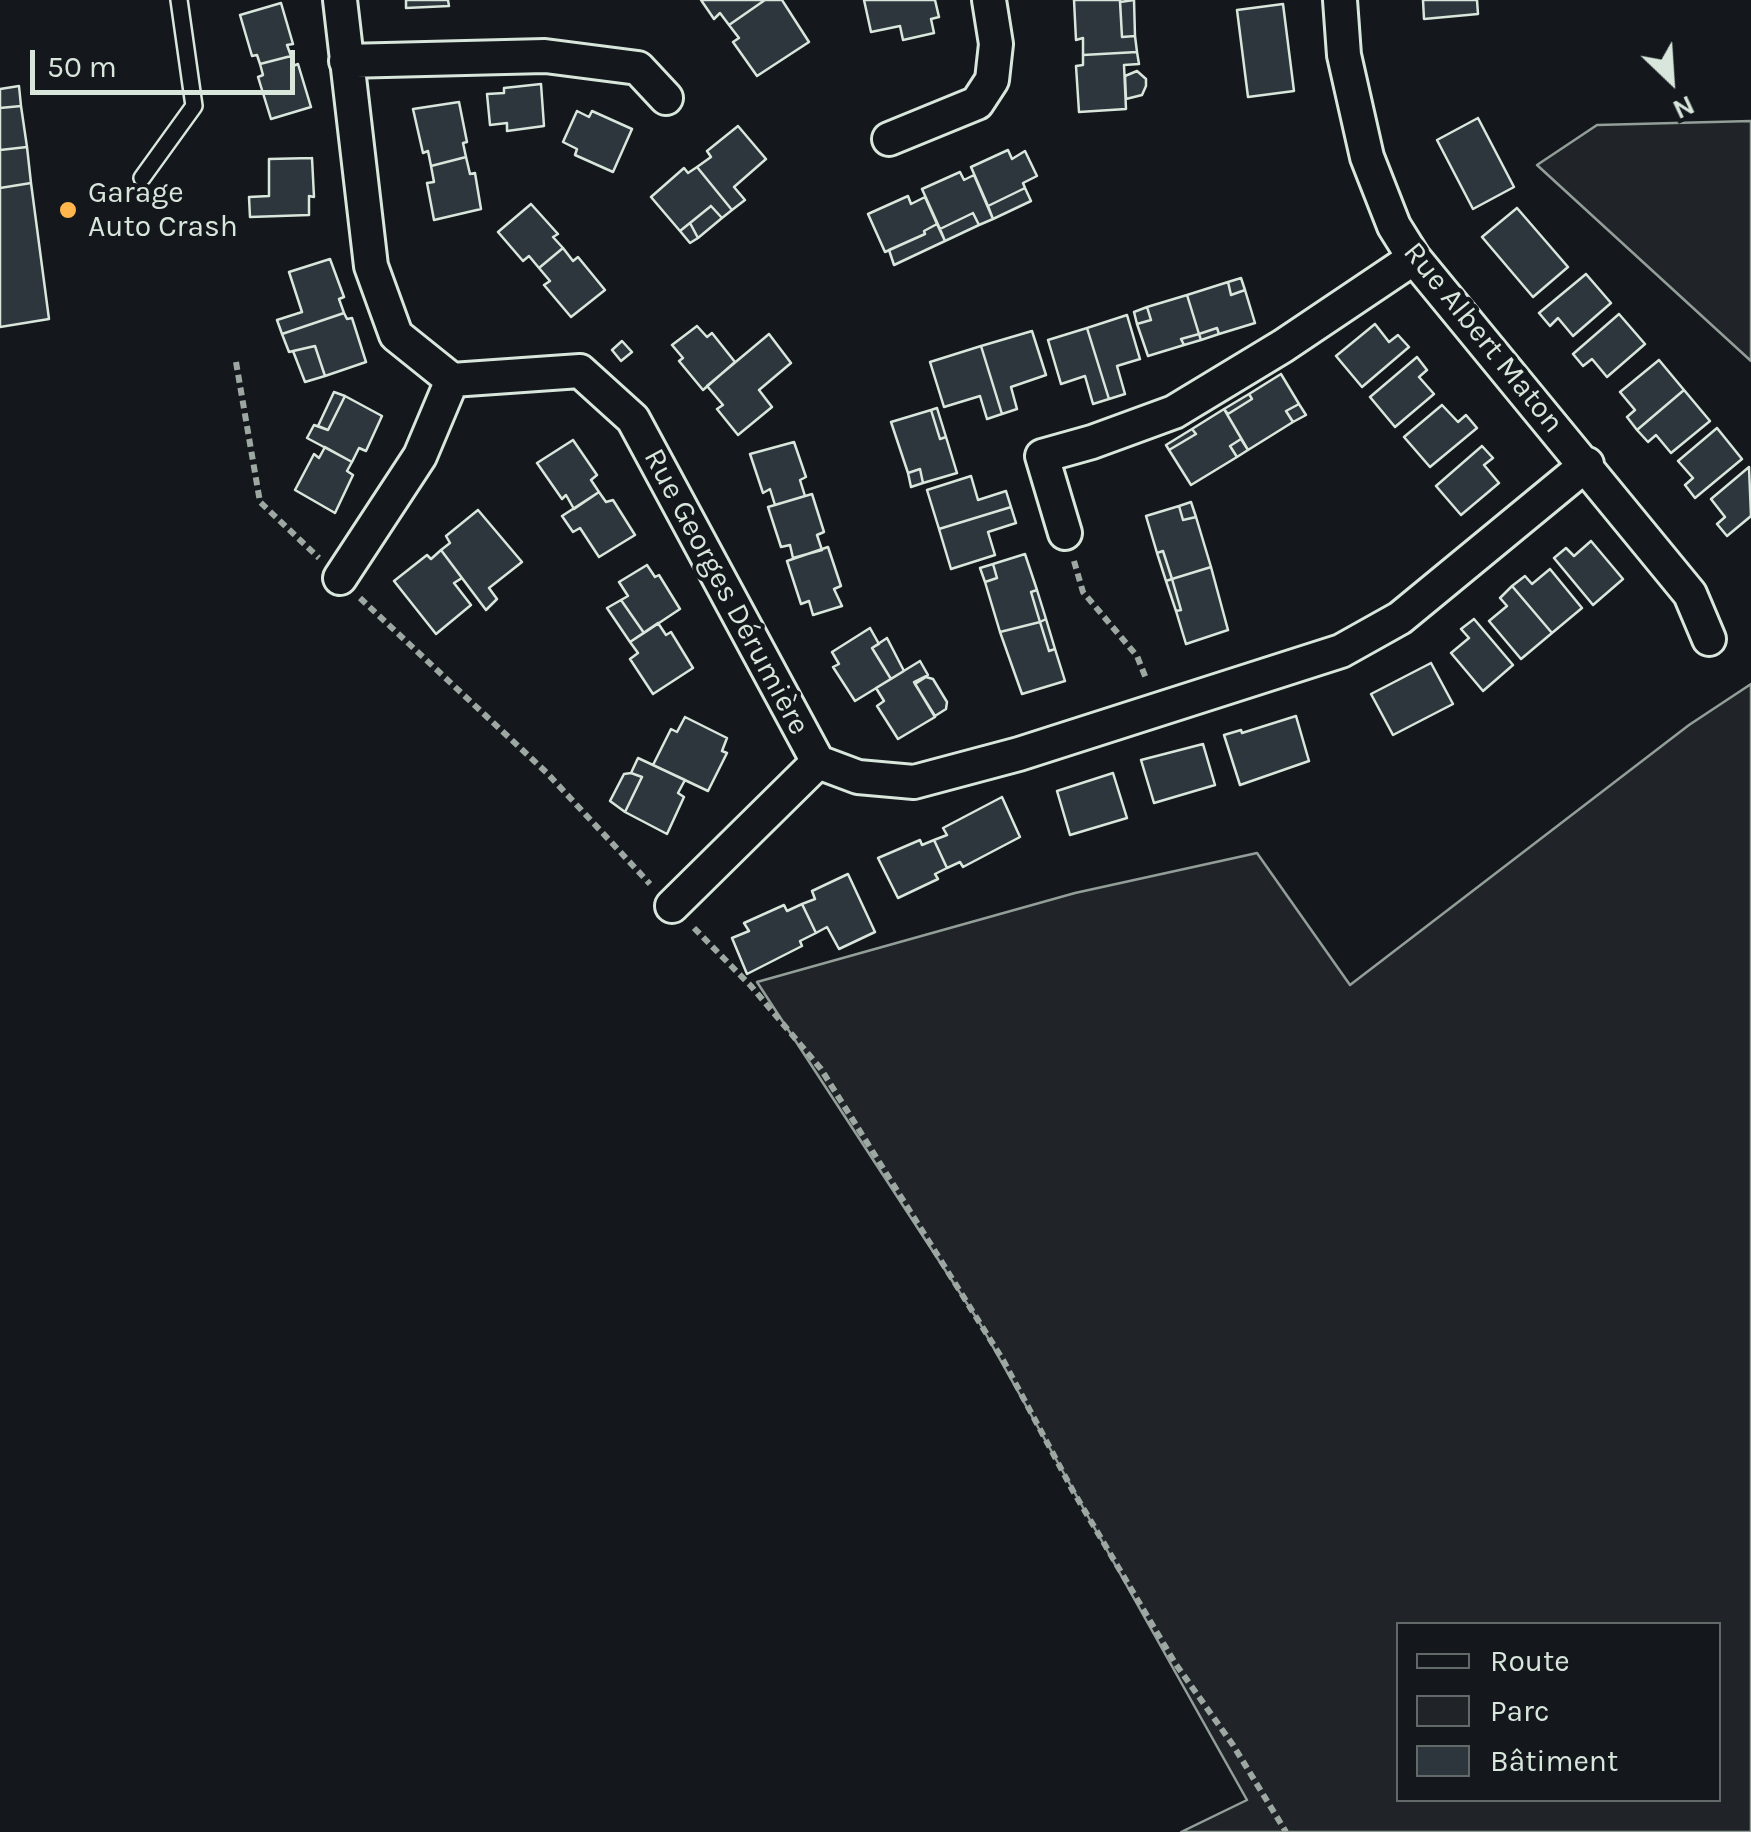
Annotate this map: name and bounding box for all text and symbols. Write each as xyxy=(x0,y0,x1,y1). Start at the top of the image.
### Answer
scale bar xyxy=(35,30,300,92)
north arrow xyxy=(1621,30,1721,130)
text: 50 m xyxy=(47,49,117,85)
text: N xyxy=(1668,88,1700,127)
place label: Garage Auto Crash xyxy=(88,175,238,246)
marker: Garage Auto Crash xyxy=(57,199,79,221)
street label: Rue Albert Maton xyxy=(1395,235,1571,441)
street label: Rue Georges Dérumière xyxy=(635,443,817,741)
legend xyxy=(1396,1622,1721,1802)
text: Route xyxy=(1490,1643,1570,1679)
text: Parc xyxy=(1490,1693,1549,1729)
text: Bâtiment xyxy=(1490,1743,1618,1779)

